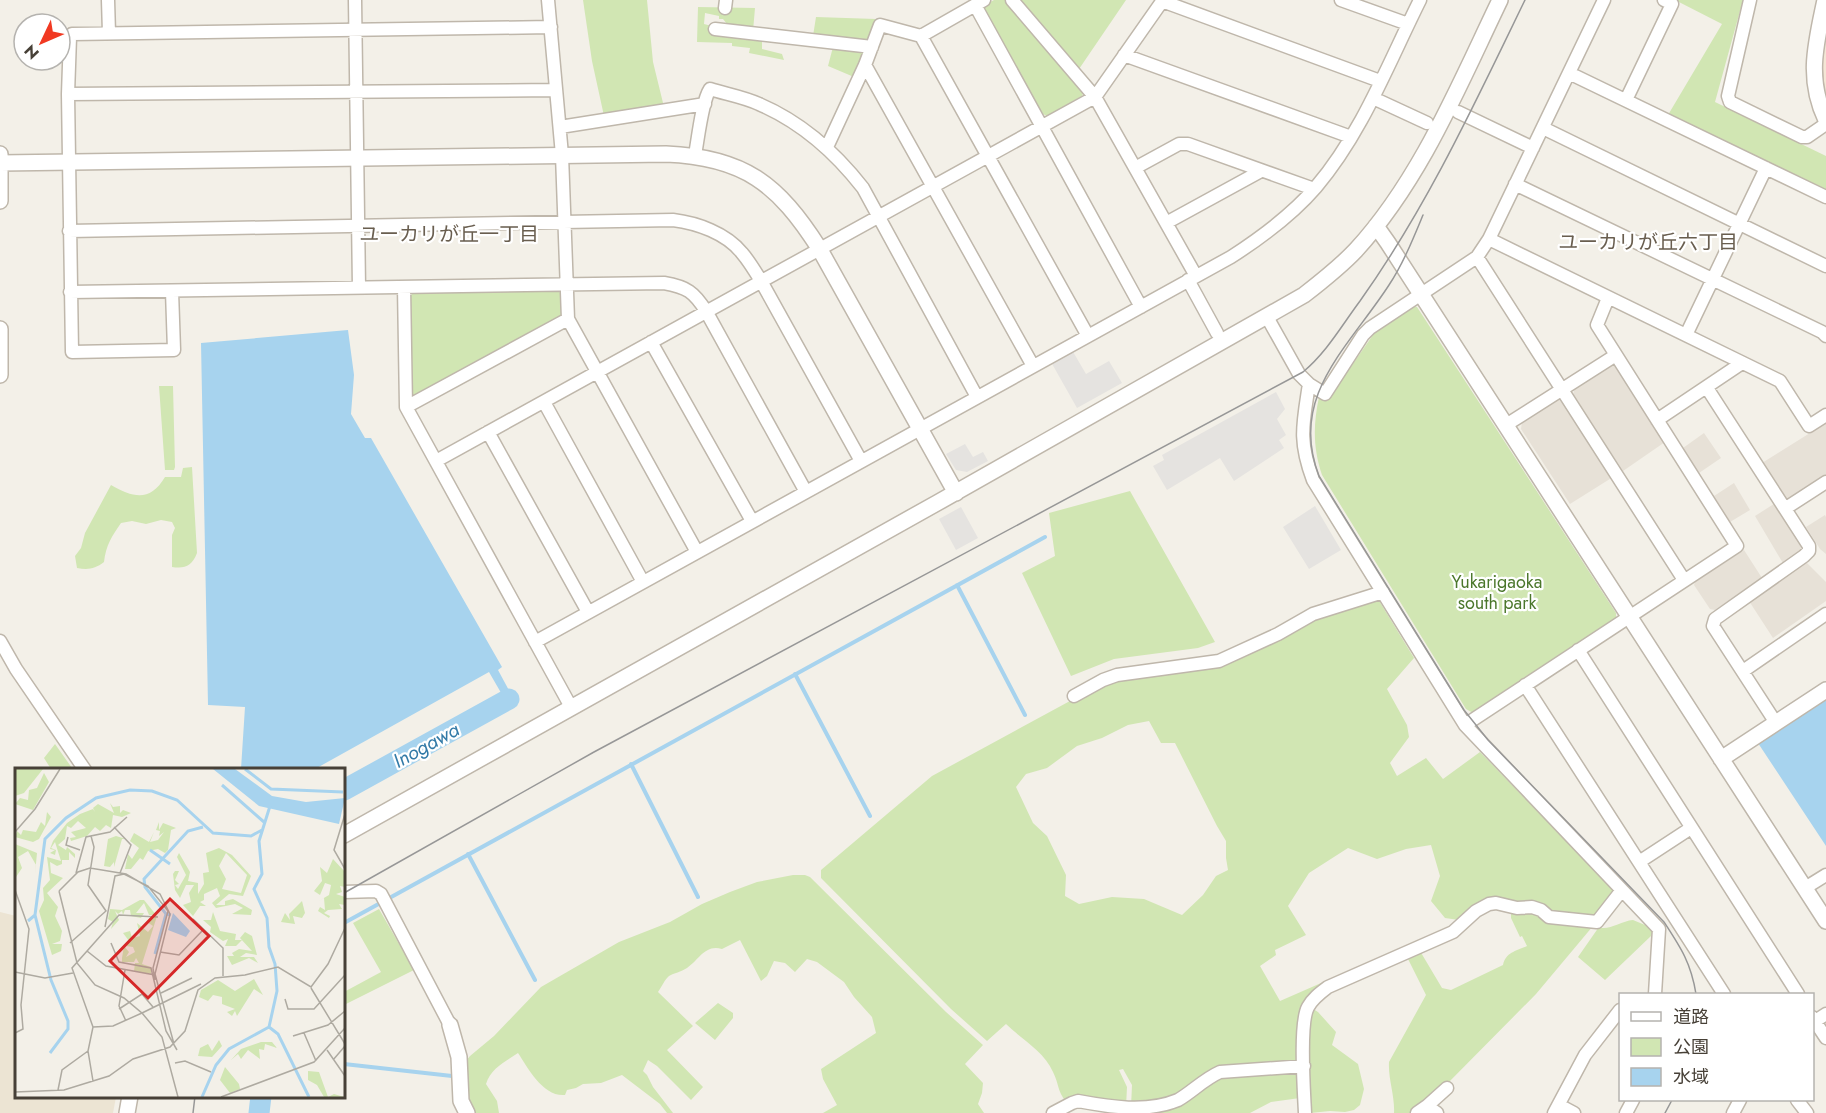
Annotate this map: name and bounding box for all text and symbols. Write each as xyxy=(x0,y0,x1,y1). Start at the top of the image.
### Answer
north arrow xyxy=(12,12,72,72)
text: N xyxy=(19,40,44,65)
district label: ユーカリが丘一丁目 xyxy=(359,220,539,249)
district label: ユーカリが丘六丁目 xyxy=(1558,228,1738,257)
park label: Yukarigaoka south park xyxy=(1452,569,1542,616)
water label: Inogawa xyxy=(388,715,465,776)
inset map xyxy=(15,768,345,1098)
legend xyxy=(1619,993,1814,1101)
text: 道路 xyxy=(1673,1004,1709,1030)
text: 公園 xyxy=(1673,1034,1709,1060)
text: 水域 xyxy=(1673,1064,1709,1090)

